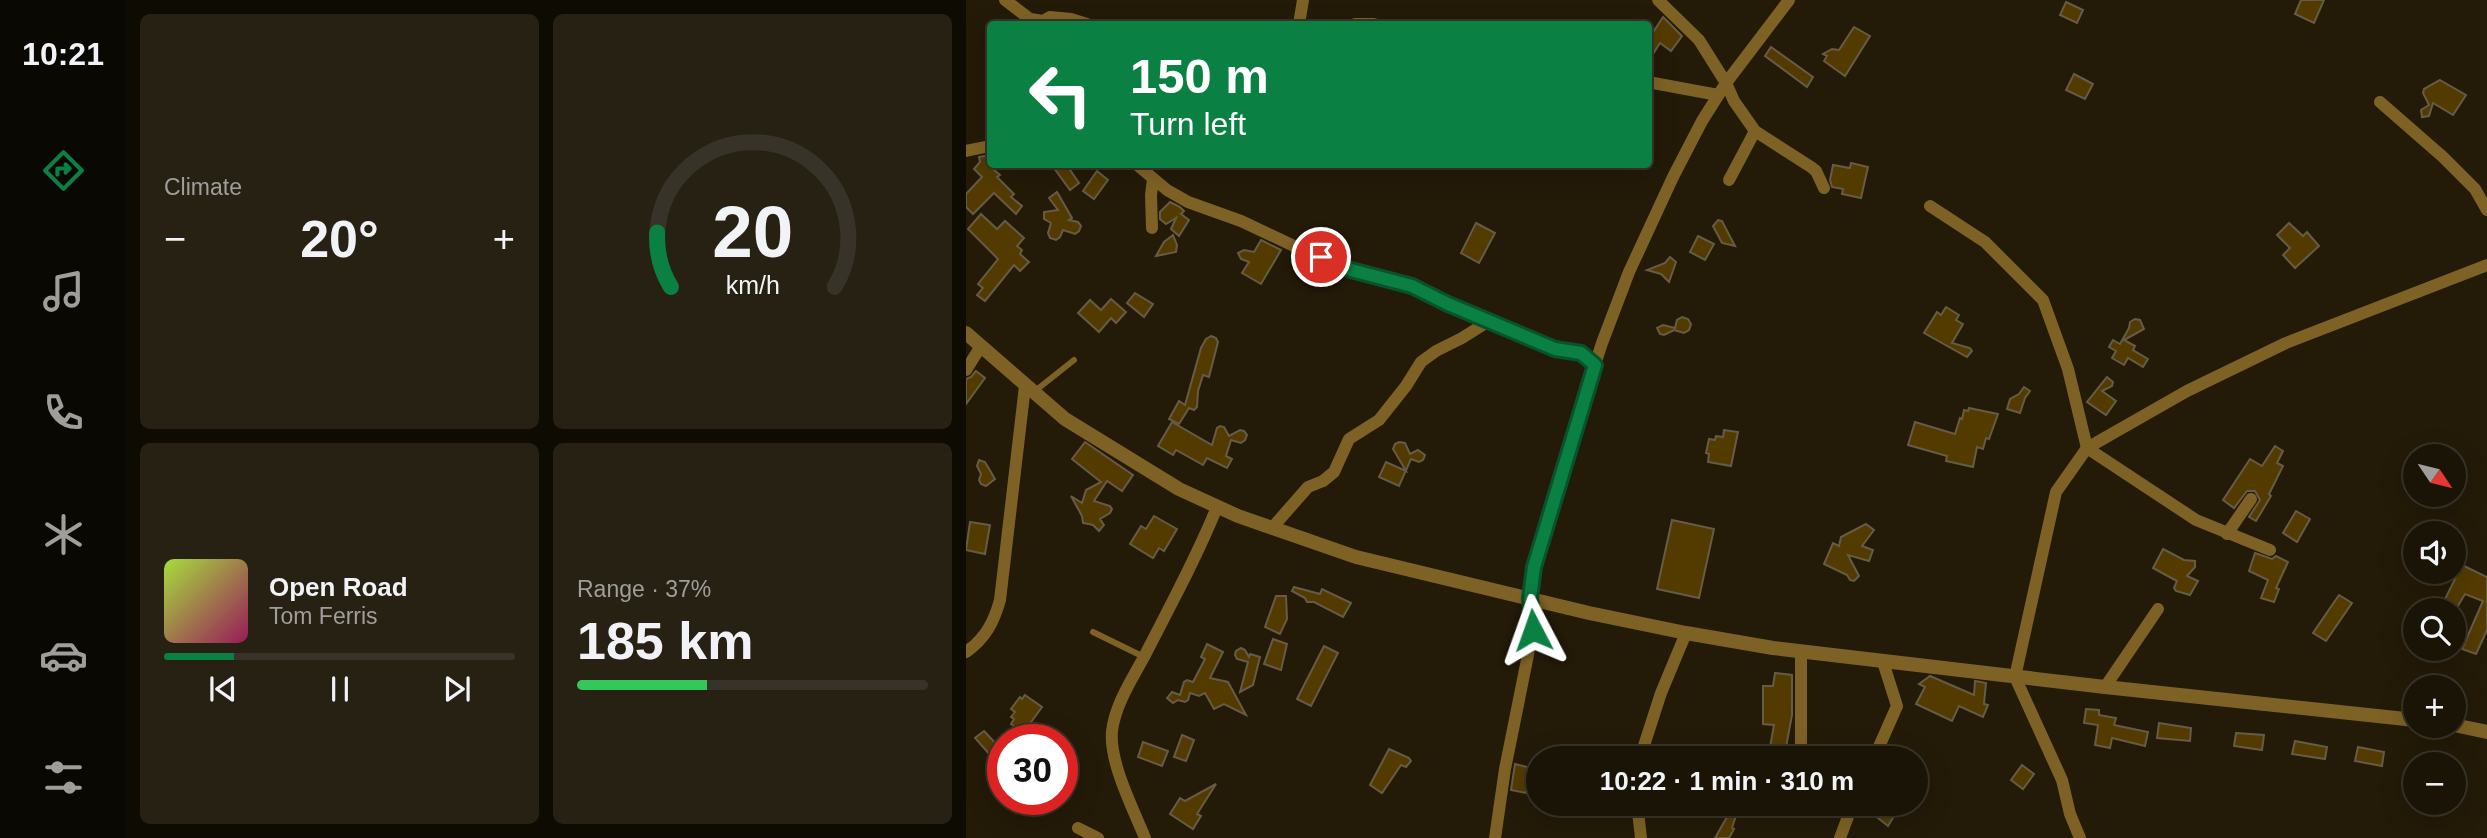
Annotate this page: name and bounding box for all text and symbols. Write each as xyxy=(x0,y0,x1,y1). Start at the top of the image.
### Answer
text: 10:21 xyxy=(22,36,104,72)
icon: left xyxy=(1015,49,1106,140)
text: 150 m xyxy=(1130,49,1269,103)
text: Turn left xyxy=(1130,106,1246,142)
icon: directions xyxy=(39,146,88,195)
text: Climate xyxy=(164,174,242,200)
text: 20 xyxy=(712,192,793,273)
text: 20° xyxy=(300,210,379,268)
text: − xyxy=(164,218,186,260)
text: + xyxy=(493,218,515,260)
pin xyxy=(1291,227,1351,287)
icon: arrive xyxy=(1302,238,1340,276)
icon: music xyxy=(39,267,88,316)
text: km/h xyxy=(725,271,780,299)
icon: phone xyxy=(39,388,88,437)
north arrow xyxy=(2403,444,2466,508)
map controls xyxy=(2403,444,2466,815)
icon: climate xyxy=(39,510,88,559)
button: sound xyxy=(2403,521,2466,584)
text: Open Road xyxy=(269,572,408,602)
text: Range · 37% xyxy=(577,576,711,602)
position arrow xyxy=(1496,593,1570,667)
button: search xyxy=(2403,598,2466,661)
text: Tom Ferris xyxy=(269,603,378,629)
text: 185 km xyxy=(577,612,753,670)
icon: car xyxy=(39,631,88,680)
icon: previous xyxy=(204,670,242,708)
icon: pause xyxy=(321,670,359,708)
icon: next xyxy=(438,670,476,708)
button: + xyxy=(2403,675,2466,738)
speed limit sign: 30 xyxy=(987,724,1078,815)
button: − xyxy=(2403,752,2466,815)
icon: filters xyxy=(39,753,88,802)
text: 10:22 · 1 min · 310 m xyxy=(1600,766,1854,796)

